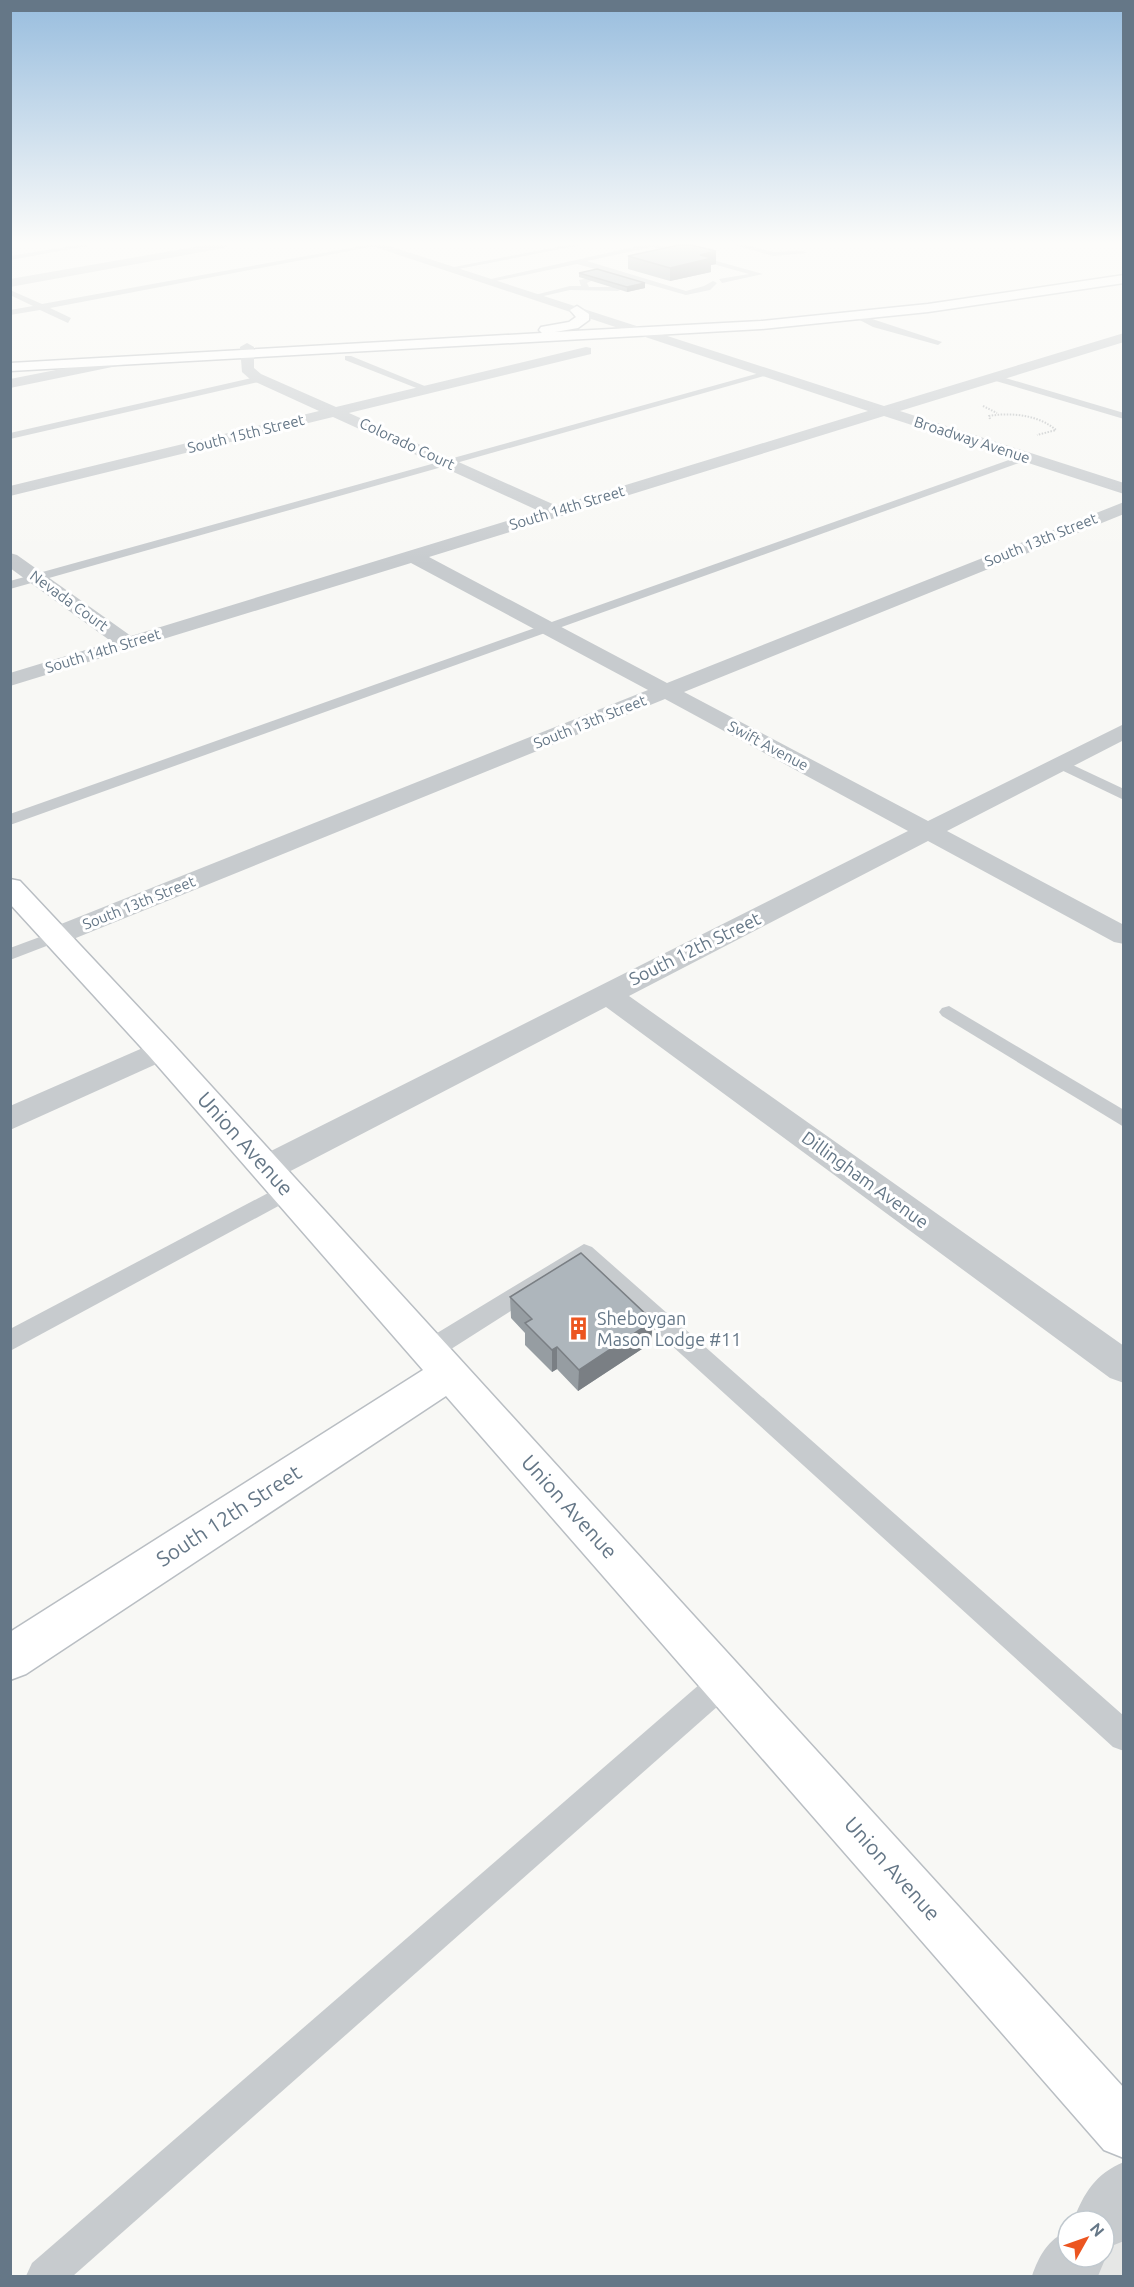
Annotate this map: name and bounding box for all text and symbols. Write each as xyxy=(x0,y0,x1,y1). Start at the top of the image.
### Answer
street label: South 15th Street xyxy=(186,411,306,456)
street label: Broadway Avenue xyxy=(912,413,1032,466)
street label: Colorado Court xyxy=(357,414,458,473)
street label: South 14th Street xyxy=(507,482,627,533)
street label: South 13th Street xyxy=(982,509,1100,570)
street label: Nevada Court xyxy=(27,567,112,635)
street label: South 14th Street xyxy=(43,625,163,676)
street label: South 13th Street xyxy=(531,691,649,752)
street label: Swift Avenue xyxy=(725,717,811,774)
street label: South 13th Street xyxy=(80,872,198,933)
street label: South 12th Street xyxy=(626,908,764,989)
street label: Union Avenue xyxy=(193,1087,299,1200)
street label: Dillingham Avenue xyxy=(798,1127,933,1232)
place label: Sheboygan Mason Lodge #11 xyxy=(597,1308,741,1349)
building icon: Sheboygan Mason Lodge #11 xyxy=(566,1316,592,1342)
street label: Union Avenue xyxy=(517,1450,623,1563)
street label: South 12th Street xyxy=(152,1459,305,1571)
street label: Union Avenue xyxy=(840,1812,946,1925)
north arrow xyxy=(1056,2209,1116,2269)
text: N xyxy=(1087,2219,1108,2240)

